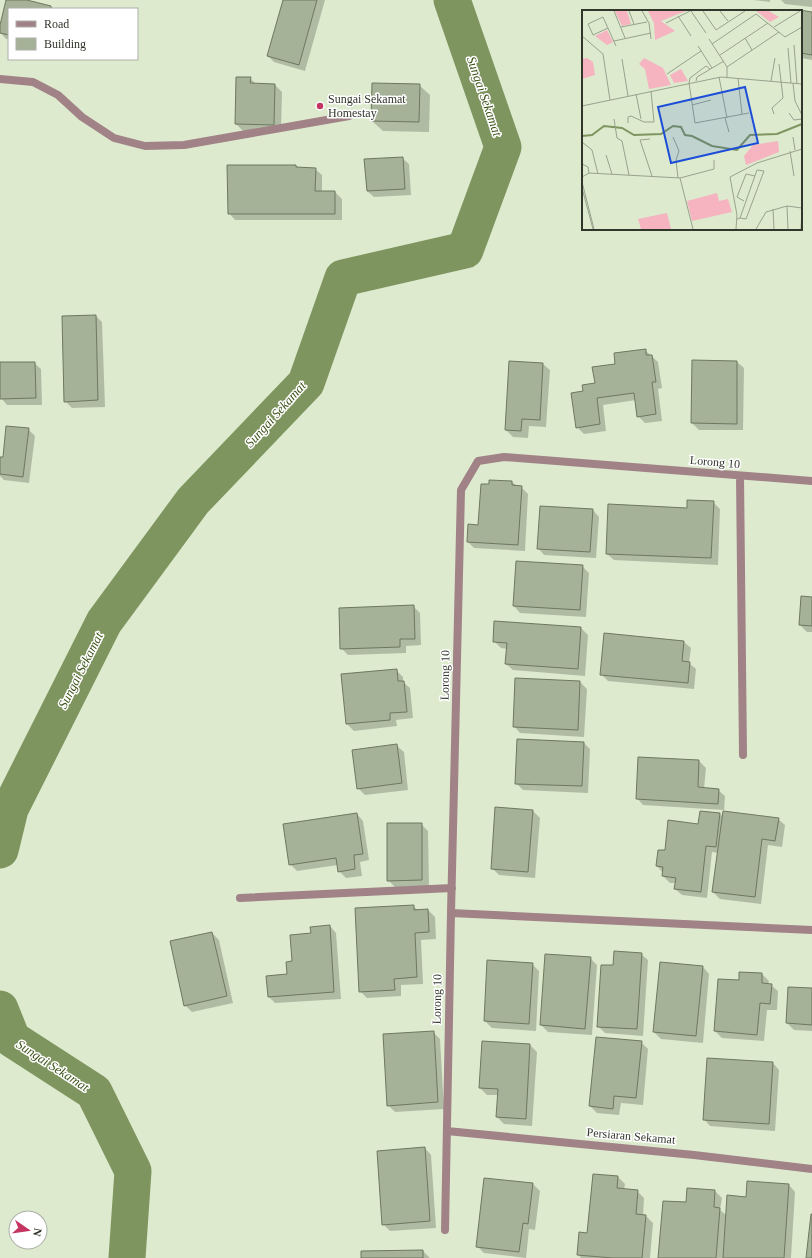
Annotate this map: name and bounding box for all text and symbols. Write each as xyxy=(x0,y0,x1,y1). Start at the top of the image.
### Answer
legend xyxy=(8,8,138,60)
inset map xyxy=(582,10,802,230)
text: Road xyxy=(44,17,69,31)
text: Building xyxy=(44,37,86,51)
water label: Sungai Sekamat xyxy=(464,54,505,138)
place label: Sungai Sekamat Homestay xyxy=(328,92,406,120)
marker: Sungai Sekamat Homestay xyxy=(315,101,325,111)
water label: Sungai Sekamat xyxy=(242,378,309,450)
street label: Lorong 10 xyxy=(689,453,741,471)
water label: Sungai Sekamat xyxy=(55,629,106,711)
street label: Lorong 10 xyxy=(438,650,452,700)
street label: Lorong 10 xyxy=(430,974,444,1024)
water label: Sungai Sekamat xyxy=(14,1036,92,1095)
street label: Persiaran Sekamat xyxy=(586,1125,677,1147)
north arrow xyxy=(8,1210,48,1250)
text: N xyxy=(31,1227,44,1238)

